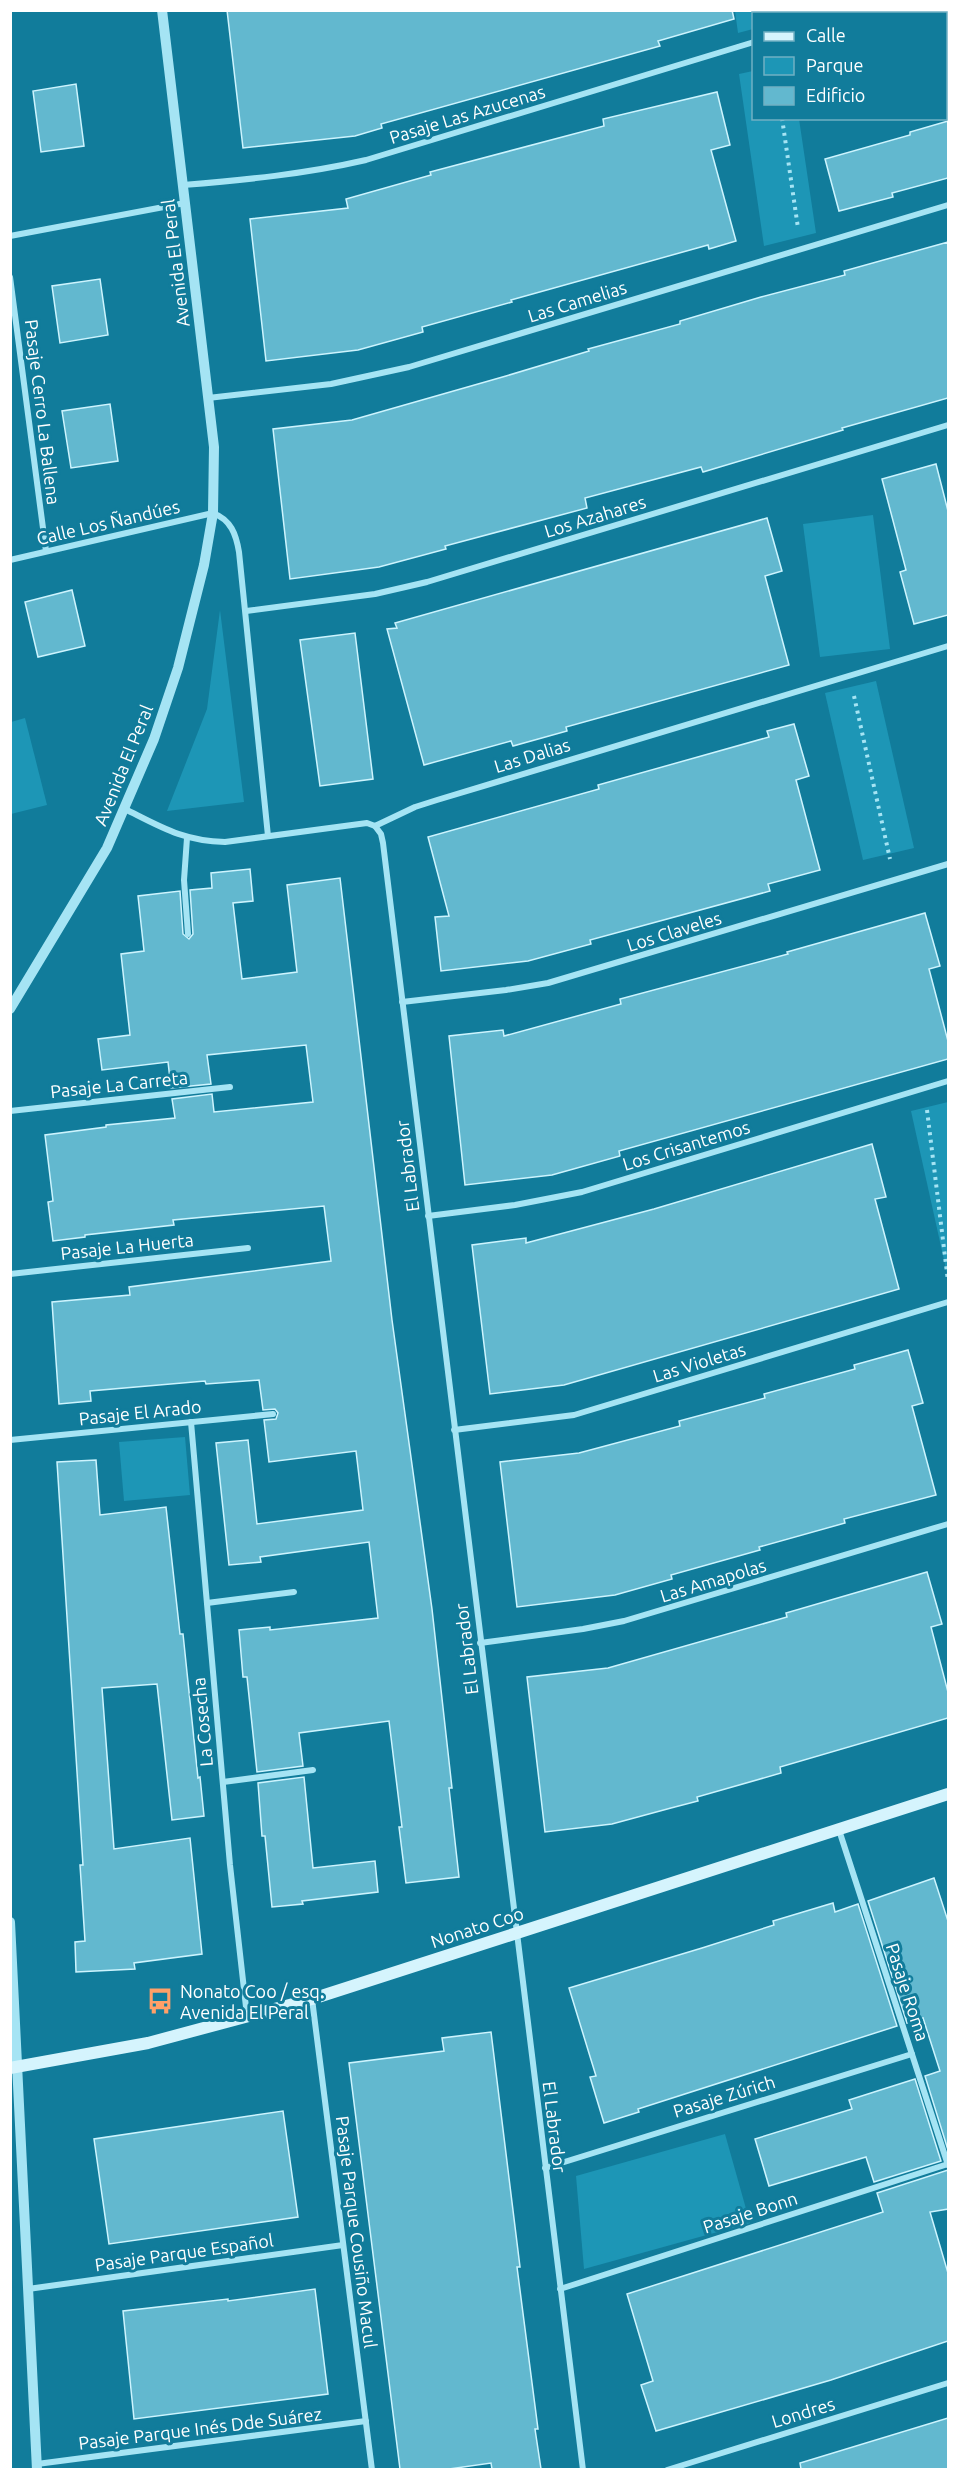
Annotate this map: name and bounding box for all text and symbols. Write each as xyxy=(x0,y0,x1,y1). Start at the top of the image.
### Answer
legend xyxy=(752,12,947,120)
text: Calle xyxy=(806,25,846,45)
text: Parque xyxy=(806,55,863,75)
street label: Pasaje Las Azucenas xyxy=(387,81,547,147)
text: Edificio xyxy=(806,85,865,105)
street label: Avenida El Peral xyxy=(157,198,193,328)
street label: Las Camelias xyxy=(525,276,629,326)
street label: Pasaje Cerro La Ballena xyxy=(22,318,64,506)
street label: Los Azahares xyxy=(542,491,648,541)
street label: Calle Los Ñandúes xyxy=(34,495,182,548)
street label: Avenida El Peral xyxy=(90,701,156,828)
street label: Las Dalias xyxy=(492,734,573,776)
street label: Los Claveles xyxy=(624,907,724,955)
street label: Pasaje La Carreta xyxy=(49,1067,189,1101)
street label: Los Crisantemos xyxy=(620,1116,752,1174)
street label: El Labrador xyxy=(391,1119,423,1213)
street label: Pasaje La Huerta xyxy=(59,1229,195,1263)
street label: Las Violetas xyxy=(650,1338,748,1386)
street label: Pasaje El Arado xyxy=(78,1396,202,1428)
street label: Las Amapolas xyxy=(658,1554,769,1606)
street label: El Labrador xyxy=(450,1602,482,1696)
street label: La Cosecha xyxy=(188,1676,216,1768)
street label: Nonato Coo xyxy=(428,1903,526,1951)
street label: Pasaje Roma xyxy=(883,1940,933,2044)
place label: Nonato Coo / esq. Avenida El Peral xyxy=(180,1981,324,2022)
bus stop icon: Nonato Coo / esq. Avenida El Peral xyxy=(145,1986,175,2016)
street label: Pasaje Zúrich xyxy=(671,2071,777,2121)
street label: El Labrador xyxy=(539,2080,571,2174)
street label: Pasaje Parque Cousiño Macul xyxy=(333,2115,381,2350)
street label: Pasaje Bonn xyxy=(700,2187,800,2237)
street label: Pasaje Parque Español xyxy=(93,2230,275,2274)
street label: Londres xyxy=(769,2393,837,2431)
street label: Pasaje Parque Inés Dde Suárez xyxy=(77,2403,323,2453)

